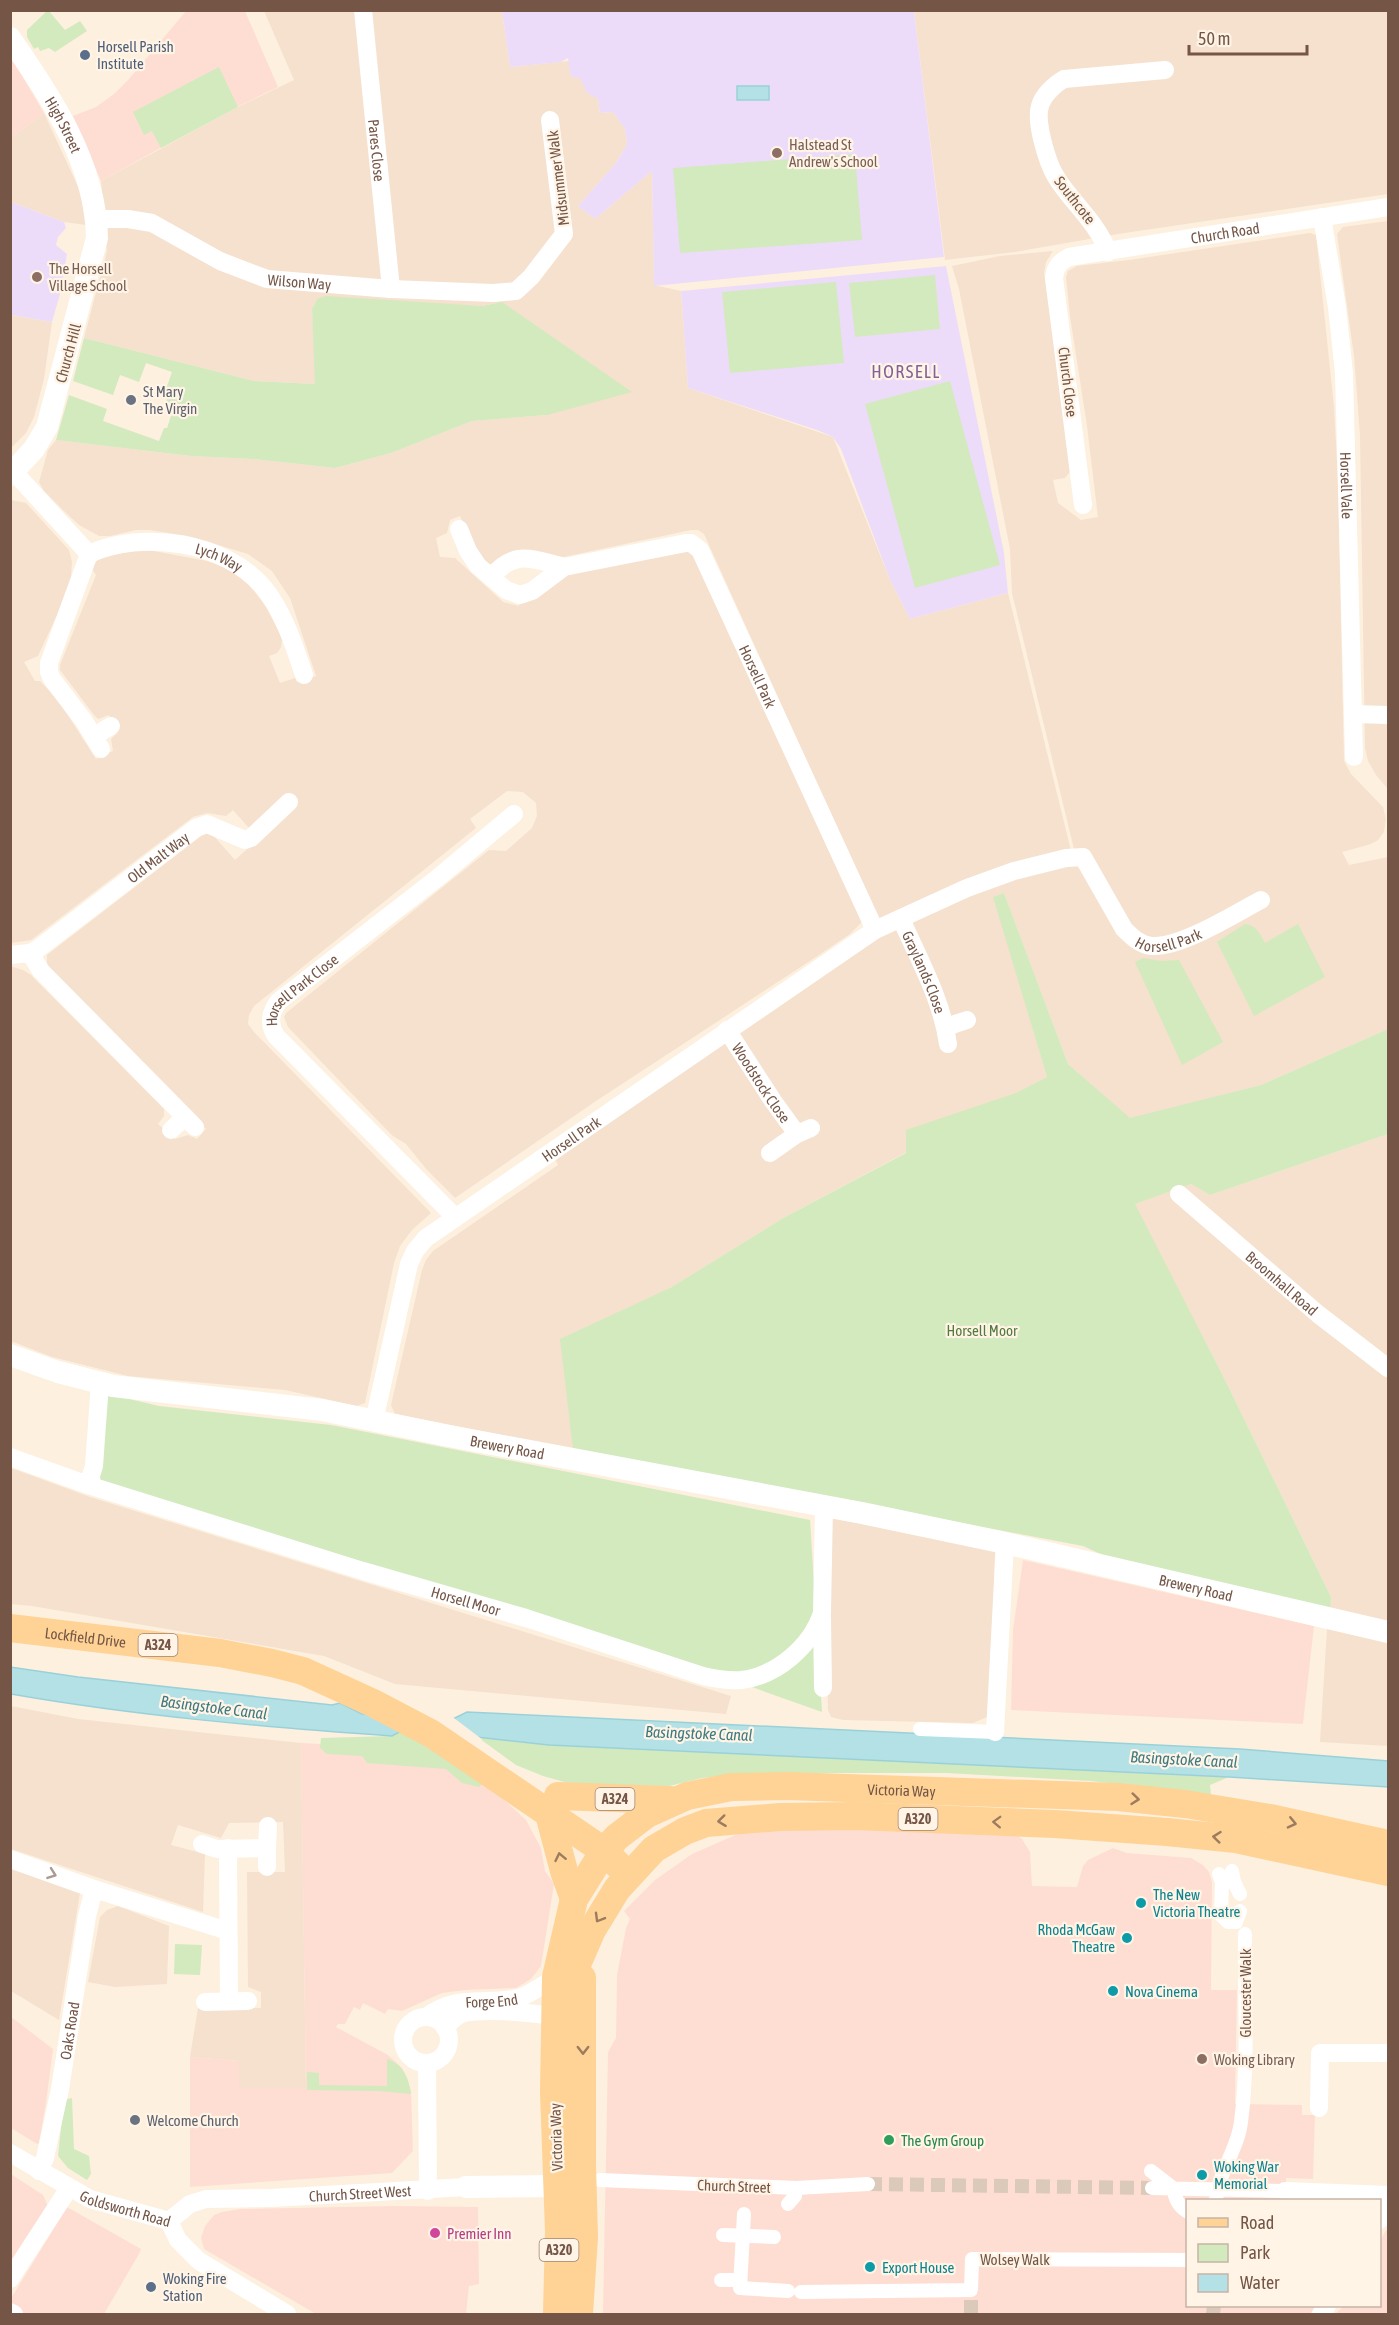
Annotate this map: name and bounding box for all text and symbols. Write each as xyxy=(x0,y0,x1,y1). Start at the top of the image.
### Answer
scale bar xyxy=(1189,18,1308,56)
text: 50 m xyxy=(1198,28,1230,49)
place label: Horsell Parish Institute xyxy=(97,38,174,72)
marker: Horsell Parish Institute xyxy=(78,48,92,62)
street label: High Street xyxy=(42,93,85,155)
street label: Pares Close xyxy=(366,118,389,182)
street label: Midsummer Walk xyxy=(544,129,572,227)
place label: Halstead St Andrew's School xyxy=(789,136,878,170)
marker: Halstead St Andrew's School xyxy=(770,146,784,160)
street label: Southcote xyxy=(1051,173,1099,227)
street label: Church Road xyxy=(1190,219,1261,246)
place label: The Horsell Village School xyxy=(49,260,127,294)
marker: The Horsell Village School xyxy=(30,270,44,284)
street label: Wilson Way xyxy=(267,271,332,293)
street label: Church Hill xyxy=(52,321,84,385)
street label: Church Close xyxy=(1055,346,1081,418)
district label: HORSELL xyxy=(871,361,941,382)
place label: St Mary The Virgin xyxy=(143,383,197,417)
marker: St Mary The Virgin xyxy=(124,393,138,407)
street label: Horsell Vale xyxy=(1338,452,1356,519)
street label: Lych Way xyxy=(194,539,246,575)
street label: Horsell Park xyxy=(736,642,780,711)
street label: Old Malt Way xyxy=(124,828,192,886)
street label: Horsell Park xyxy=(1133,924,1204,955)
street label: Graylands Close xyxy=(899,928,949,1015)
street label: Horsell Park Close xyxy=(262,950,341,1027)
street label: Woodstock Close xyxy=(729,1040,794,1126)
street label: Horsell Park xyxy=(538,1112,604,1165)
street label: Broomhall Road xyxy=(1243,1247,1321,1319)
park label: Horsell Moor xyxy=(947,1322,1018,1339)
street label: Brewery Road xyxy=(469,1432,546,1462)
street label: Brewery Road xyxy=(1157,1571,1235,1604)
street label: Horsell Moor xyxy=(429,1583,503,1619)
street label: Lockfield Drive xyxy=(44,1624,127,1650)
road number: A324 xyxy=(138,1634,178,1656)
water label: Basingstoke Canal xyxy=(159,1692,268,1723)
water label: Basingstoke Canal xyxy=(645,1722,753,1745)
water label: Basingstoke Canal xyxy=(1130,1747,1238,1772)
street label: Victoria Way xyxy=(867,1780,936,1799)
road number: A324 xyxy=(596,1788,634,1810)
one-way arrow xyxy=(1131,1792,1140,1805)
road number: A320 xyxy=(898,1808,938,1830)
one-way arrow xyxy=(717,1815,726,1827)
one-way arrow xyxy=(992,1816,1001,1828)
one-way arrow xyxy=(1287,1816,1297,1829)
one-way arrow xyxy=(1212,1831,1221,1844)
one-way arrow xyxy=(555,1852,568,1862)
one-way arrow xyxy=(47,1867,57,1880)
place label: The New Victoria Theatre xyxy=(1153,1886,1241,1920)
marker: The New Victoria Theatre xyxy=(1134,1896,1148,1910)
one-way arrow xyxy=(595,1912,606,1922)
place label: Rhoda McGaw Theatre xyxy=(1038,1921,1115,1955)
marker: Rhoda McGaw Theatre xyxy=(1120,1931,1134,1945)
street label: Gloucester Walk xyxy=(1237,1948,1254,2038)
place label: Nova Cinema xyxy=(1125,1983,1198,2000)
marker: Nova Cinema xyxy=(1106,1984,1120,1998)
street label: Forge End xyxy=(465,1990,519,2010)
street label: Oaks Road xyxy=(56,2000,82,2061)
one-way arrow xyxy=(577,2045,589,2054)
place label: Woking Library xyxy=(1214,2051,1295,2068)
marker: Woking Library xyxy=(1195,2052,1209,2066)
street label: Victoria Way xyxy=(546,2103,566,2171)
place label: Welcome Church xyxy=(147,2112,239,2129)
marker: Welcome Church xyxy=(128,2113,142,2127)
place label: The Gym Group xyxy=(901,2132,984,2149)
marker: The Gym Group xyxy=(882,2133,896,2147)
place label: Woking War Memorial xyxy=(1214,2158,1279,2192)
marker: Woking War Memorial xyxy=(1195,2168,1209,2182)
street label: Church Street xyxy=(697,2176,771,2196)
street label: Church Street West xyxy=(308,2182,412,2204)
street label: Goldsworth Road xyxy=(77,2187,173,2230)
legend xyxy=(1186,2199,1381,2307)
text: Road xyxy=(1240,2212,1274,2233)
place label: Premier Inn xyxy=(447,2225,512,2242)
marker: Premier Inn xyxy=(428,2226,442,2240)
road number: A320 xyxy=(540,2239,578,2261)
text: Park xyxy=(1240,2242,1270,2263)
street label: Wolsey Walk xyxy=(980,2251,1050,2268)
place label: Export House xyxy=(882,2259,955,2276)
marker: Export House xyxy=(863,2260,877,2274)
place label: Woking Fire Station xyxy=(163,2270,227,2304)
text: Water xyxy=(1240,2272,1280,2293)
marker: Woking Fire Station xyxy=(144,2280,158,2294)

